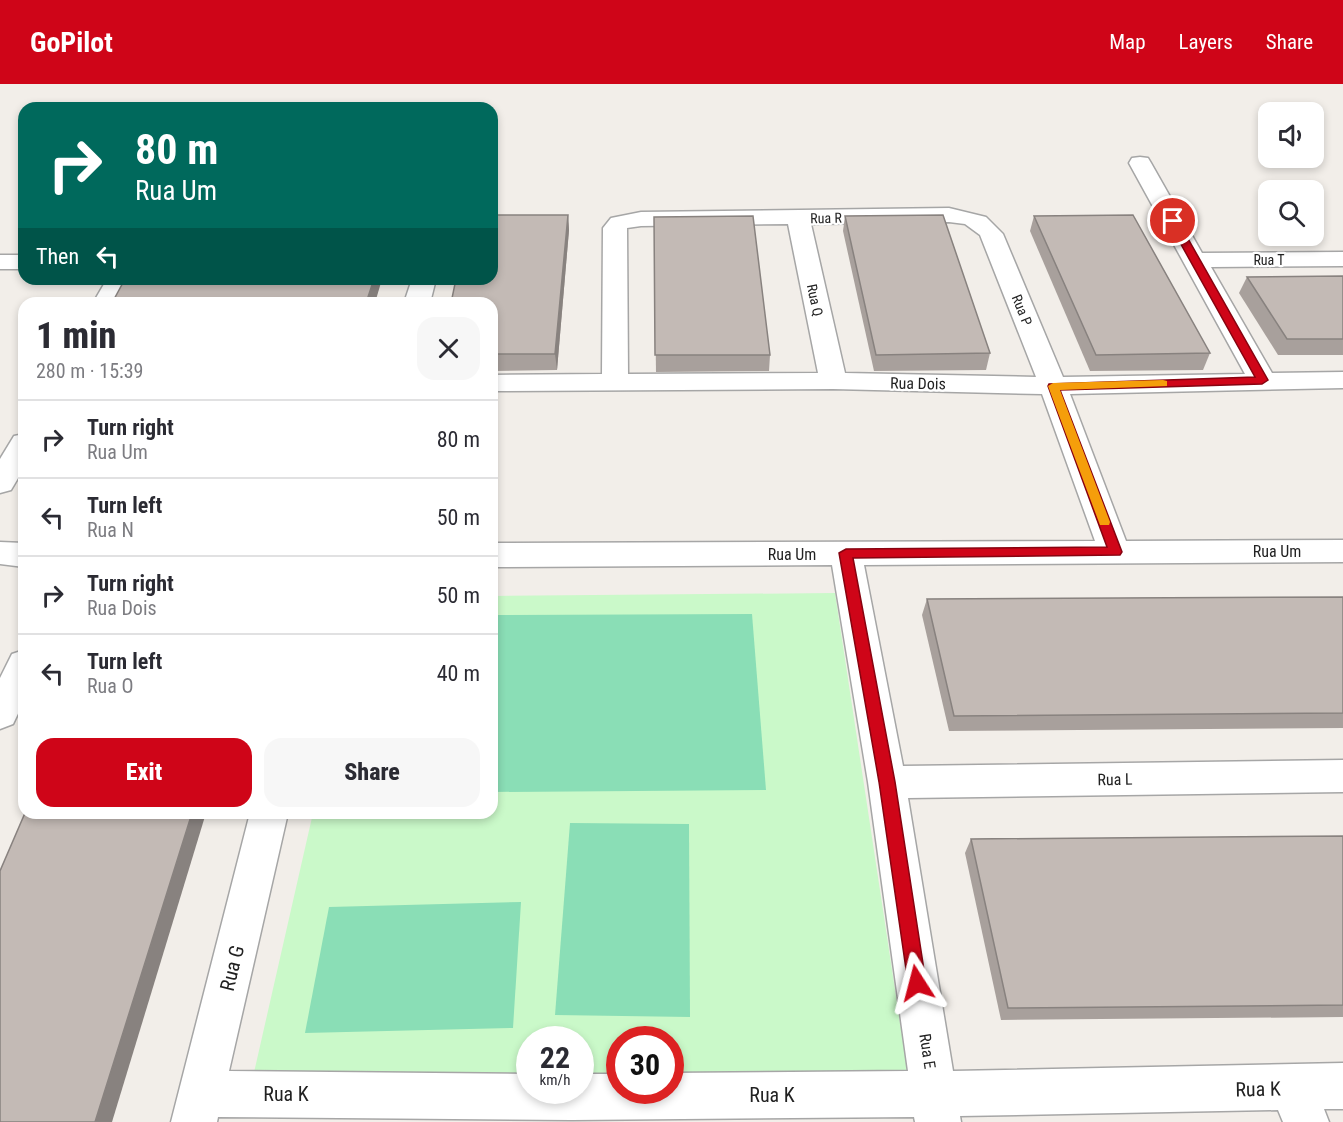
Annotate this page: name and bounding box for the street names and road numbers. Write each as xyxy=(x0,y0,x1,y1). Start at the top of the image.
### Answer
street label: Rua R xyxy=(810,210,842,226)
street label: Rua T xyxy=(1253,252,1285,268)
street label: Rua Q xyxy=(804,282,826,318)
street label: Rua P xyxy=(1009,292,1035,328)
street label: Rua Dois xyxy=(890,374,946,393)
street label: Rua Um xyxy=(1253,542,1301,561)
street label: Rua Um xyxy=(768,545,816,564)
street label: Rua L xyxy=(1097,770,1133,789)
street label: Rua G xyxy=(215,943,249,993)
street label: Rua E xyxy=(915,1032,940,1070)
street label: Rua K xyxy=(1235,1077,1281,1101)
street label: Rua K xyxy=(263,1082,309,1106)
street label: Rua K xyxy=(749,1083,795,1107)

